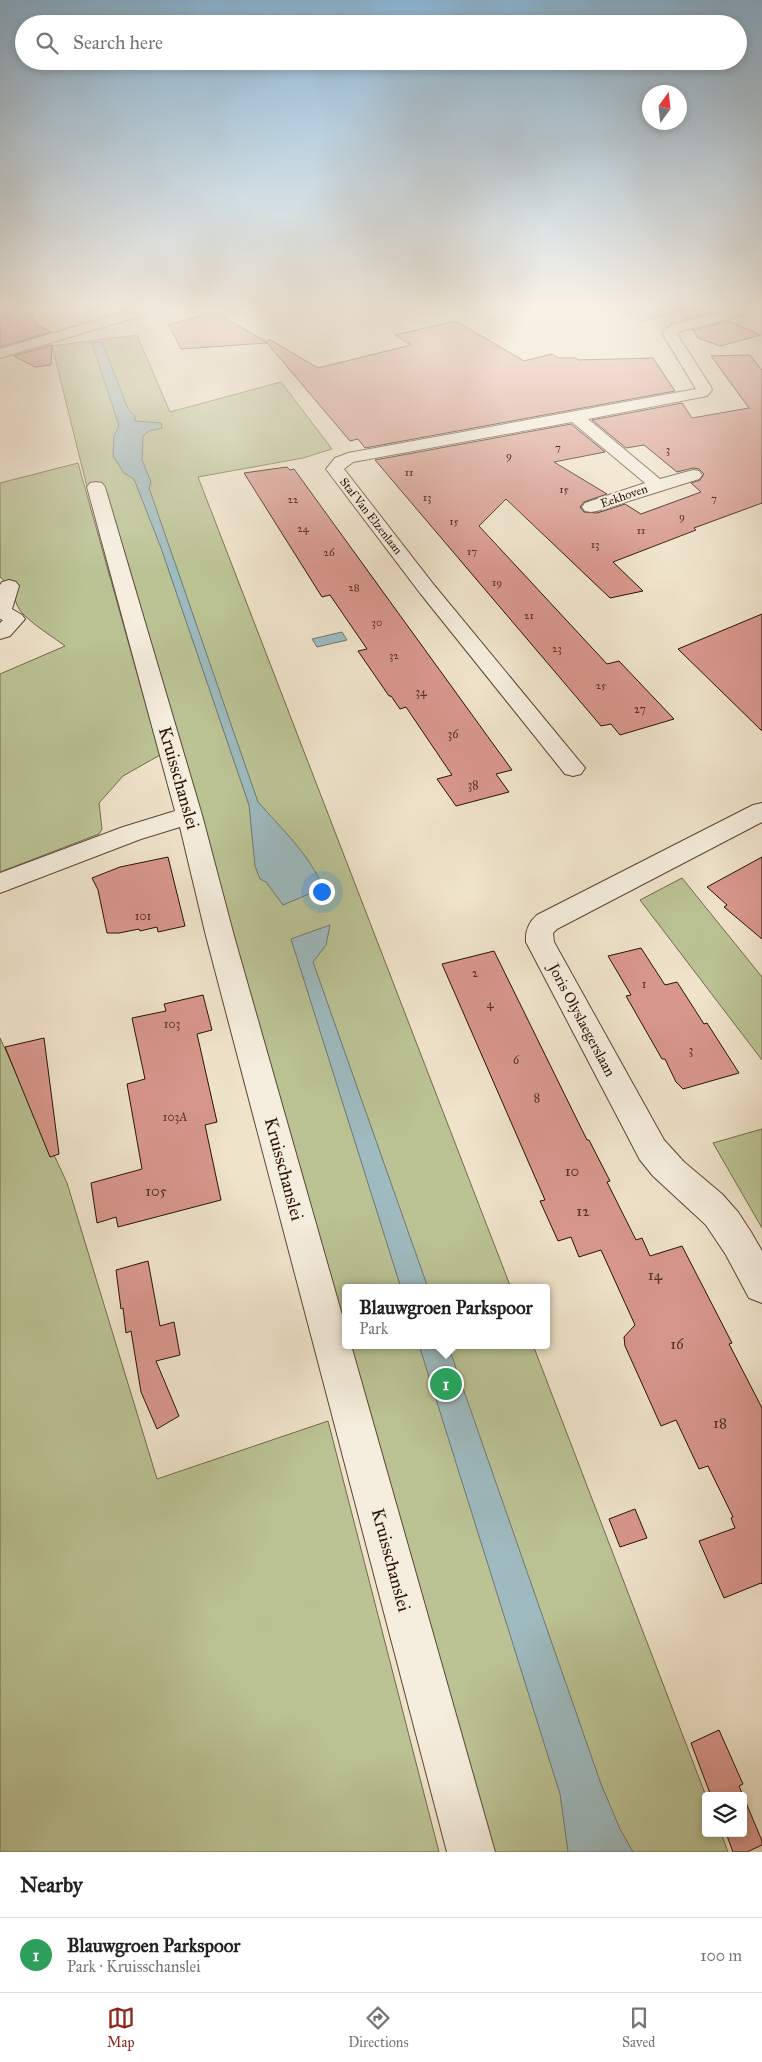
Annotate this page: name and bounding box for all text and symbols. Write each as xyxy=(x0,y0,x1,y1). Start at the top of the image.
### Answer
search box xyxy=(15,15,747,70)
icon: search xyxy=(33,29,61,57)
text: Search here xyxy=(73,31,163,54)
north arrow xyxy=(642,85,687,130)
house number: 7 xyxy=(555,441,561,454)
house number: 3 xyxy=(666,443,670,456)
house number: 9 xyxy=(506,449,512,462)
house number: 11 xyxy=(405,466,413,479)
street label: Staf Van Elzenlaan xyxy=(337,475,406,557)
street label: Eekhoven xyxy=(599,481,650,511)
house number: 15 xyxy=(559,483,569,496)
house number: 13 xyxy=(423,491,431,504)
house number: 7 xyxy=(711,492,717,505)
house number: 22 xyxy=(288,493,299,506)
house number: 9 xyxy=(679,510,685,523)
house number: 15 xyxy=(449,515,459,528)
house number: 24 xyxy=(297,522,310,535)
house number: 11 xyxy=(637,524,645,537)
house number: 13 xyxy=(591,538,599,551)
house number: 17 xyxy=(467,545,477,558)
house number: 26 xyxy=(323,546,335,559)
house number: 19 xyxy=(492,576,502,589)
house number: 28 xyxy=(348,581,360,594)
house number: 21 xyxy=(524,609,534,622)
house number: 30 xyxy=(372,616,382,629)
house number: 23 xyxy=(552,642,562,655)
house number: 32 xyxy=(389,649,399,662)
house number: 25 xyxy=(596,679,606,692)
house number: 34 xyxy=(415,685,427,699)
house number: 27 xyxy=(634,702,646,716)
street label: Kruisschanslei xyxy=(154,724,204,832)
house number: 36 xyxy=(448,727,459,741)
house number: 38 xyxy=(467,778,479,792)
your location xyxy=(309,879,335,905)
house number: 101 xyxy=(135,909,151,923)
street label: Joris Olyslaegerslaan xyxy=(543,959,619,1080)
house number: 2 xyxy=(472,966,478,980)
house number: 1 xyxy=(642,977,647,991)
house number: 4 xyxy=(487,997,494,1011)
house number: 103 xyxy=(164,1017,180,1031)
house number: 3 xyxy=(689,1043,694,1057)
house number: 6 xyxy=(513,1053,520,1067)
house number: 8 xyxy=(534,1091,540,1105)
house number: 103A xyxy=(163,1110,187,1124)
street label: Kruisschanslei xyxy=(260,1115,308,1223)
house number: 10 xyxy=(565,1162,579,1180)
house number: 105 xyxy=(145,1182,167,1200)
house number: 12 xyxy=(576,1202,590,1220)
house number: 14 xyxy=(648,1266,663,1284)
popup xyxy=(342,1284,550,1349)
text: Blauwgroen Parkspoor xyxy=(359,1296,533,1319)
text: Park xyxy=(359,1319,388,1338)
house number: 16 xyxy=(670,1335,685,1353)
pin: 1 xyxy=(430,1365,462,1403)
house number: 18 xyxy=(713,1414,727,1432)
street label: Kruisschanslei xyxy=(367,1506,415,1614)
map controls xyxy=(702,1792,747,1837)
button: layers xyxy=(702,1792,747,1837)
text: Nearby xyxy=(20,1872,83,1898)
text: Blauwgroen Parkspoor xyxy=(67,1934,240,1957)
text: 1 xyxy=(33,1946,39,1965)
text: 100 m xyxy=(700,1946,742,1965)
text: Park · Kruisschanslei xyxy=(67,1957,201,1976)
tab: Map xyxy=(107,2004,135,2051)
tab: Directions xyxy=(348,2004,409,2051)
tab: Saved xyxy=(622,2004,655,2051)

